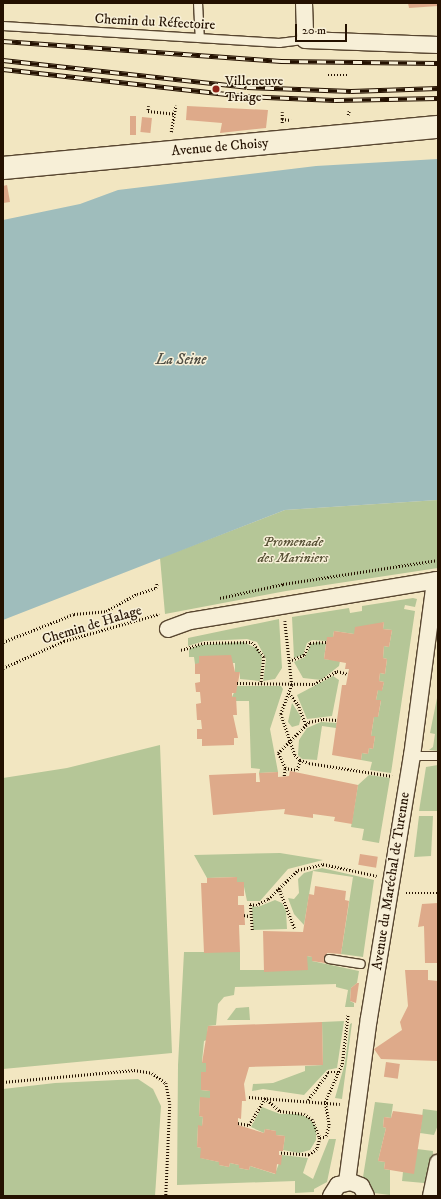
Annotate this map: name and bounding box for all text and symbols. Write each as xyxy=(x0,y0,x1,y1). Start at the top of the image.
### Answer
street label: Chemin du Réfectoire xyxy=(94,10,216,34)
scale bar xyxy=(297,16,349,42)
text: 20 m xyxy=(302,23,326,38)
place label: Villeneuve Triage xyxy=(225,73,283,106)
marker: Villeneuve Triage xyxy=(210,83,222,95)
street label: Avenue de Choisy xyxy=(171,134,269,160)
water label: La Seine xyxy=(156,351,206,369)
park label: Promenade des Mariniers xyxy=(258,534,328,566)
street label: Chemin de Halage xyxy=(40,602,144,648)
street label: Avenue du Maréchal de Turenne xyxy=(369,791,413,971)

